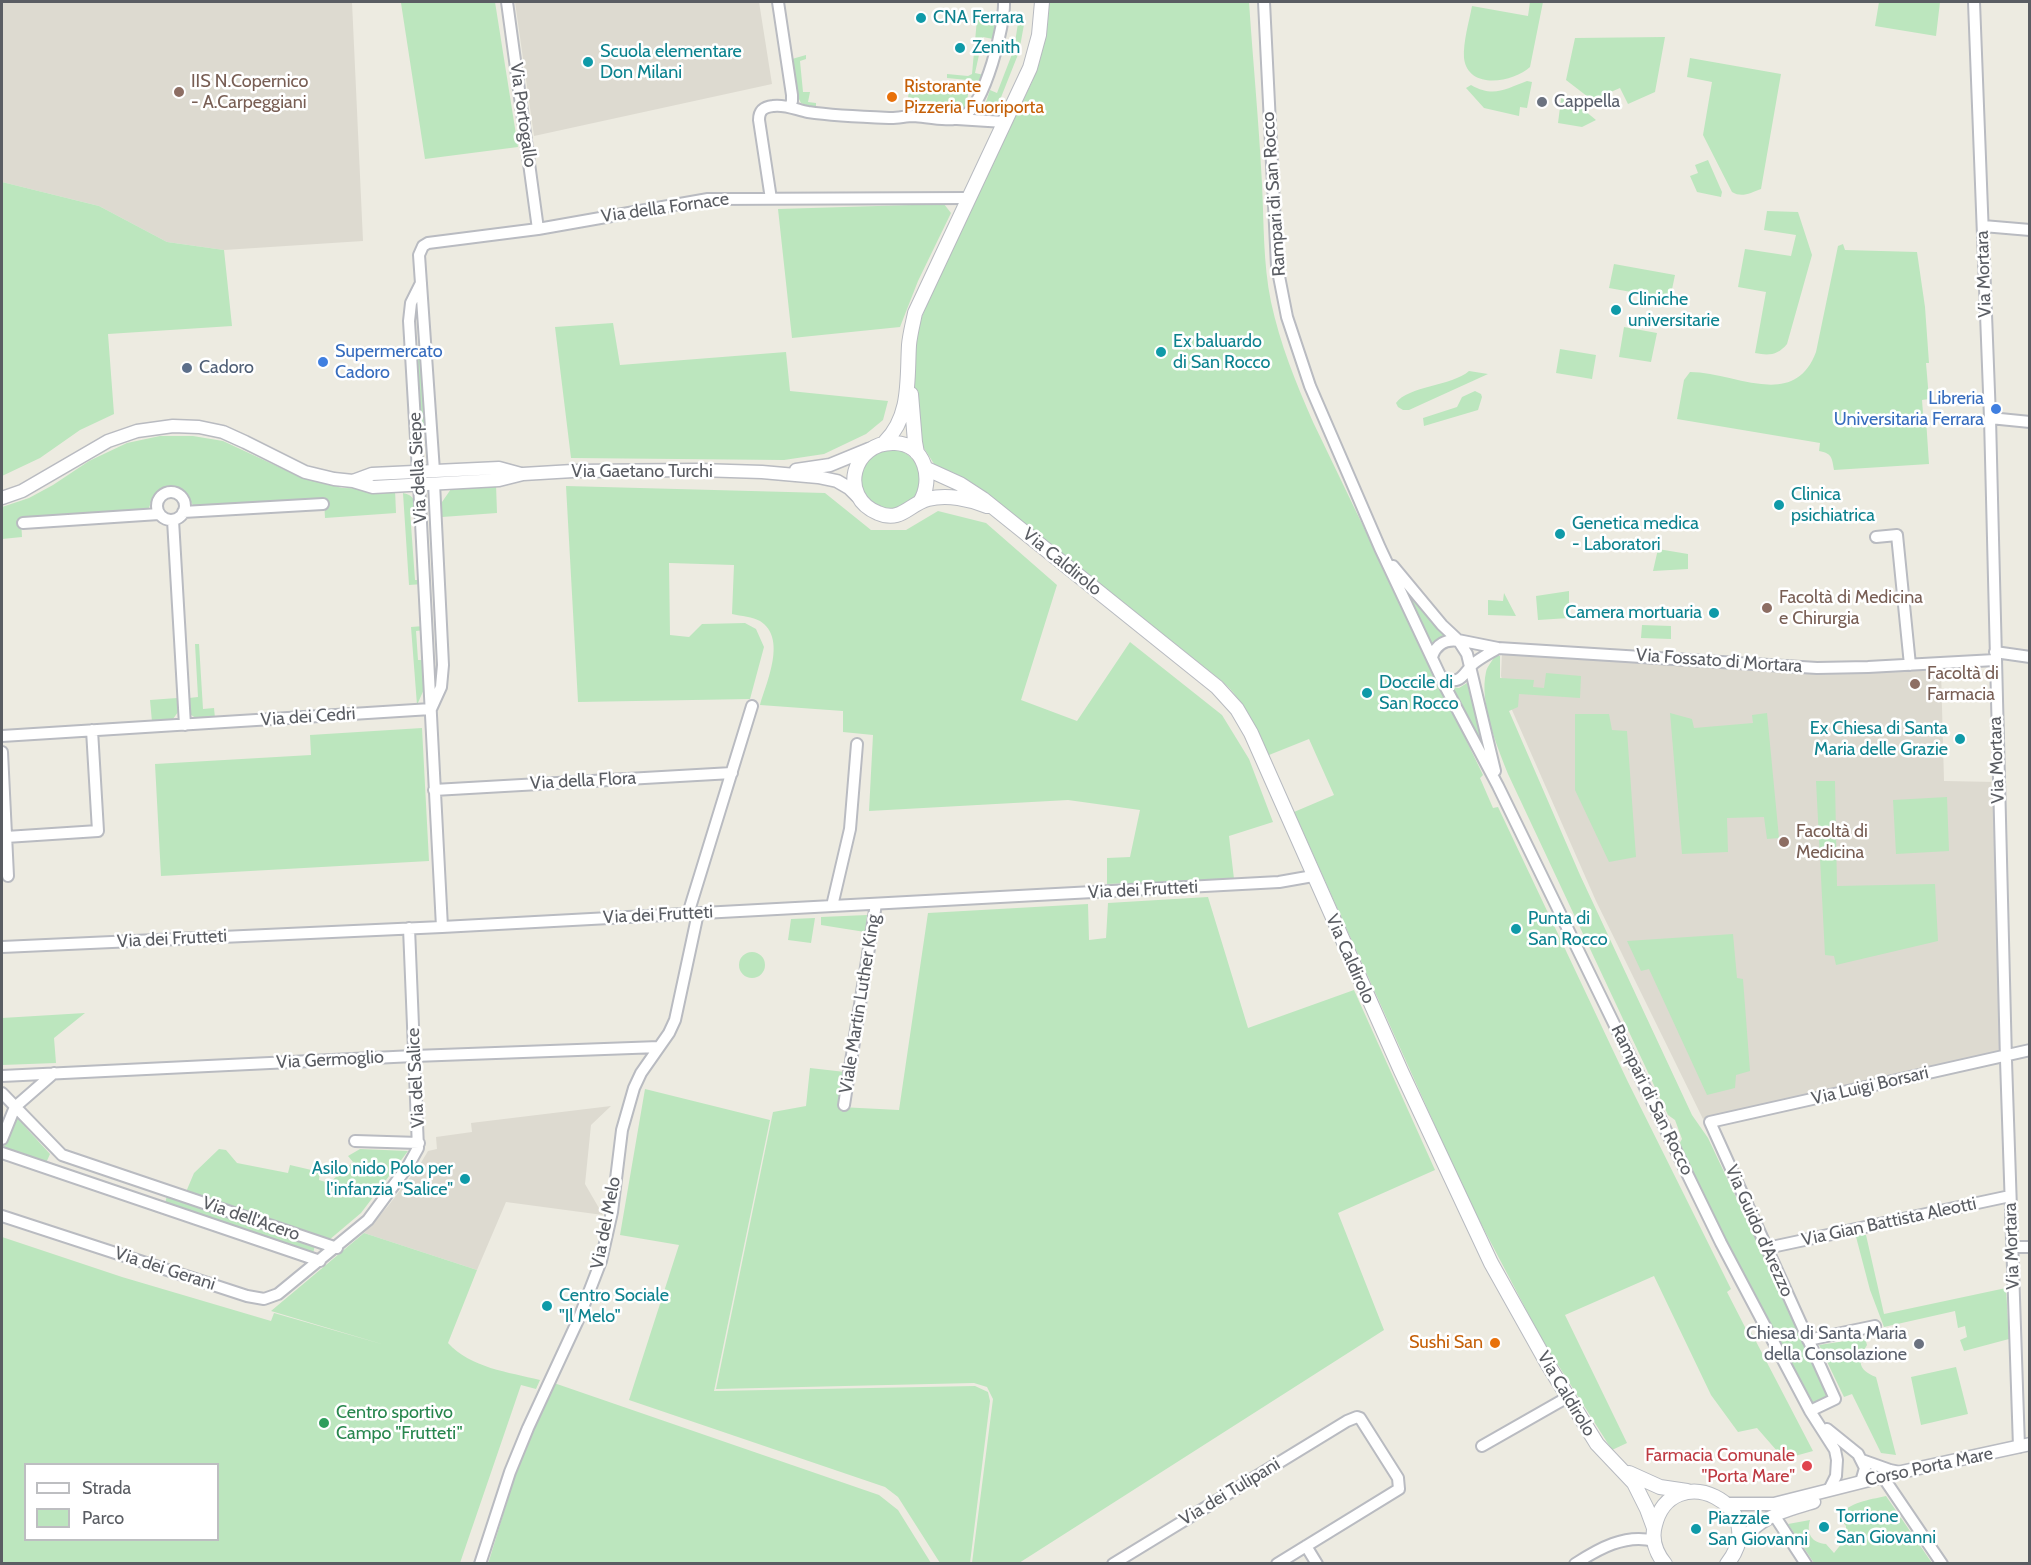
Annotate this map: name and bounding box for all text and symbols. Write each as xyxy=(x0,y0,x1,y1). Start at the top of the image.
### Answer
place label: CNA Ferrara xyxy=(933,7,1024,29)
marker: CNA Ferrara xyxy=(914,11,928,25)
place label: Zenith xyxy=(972,37,1020,59)
place label: Scuola elementare Don Milani xyxy=(600,41,742,84)
marker: Zenith xyxy=(953,41,967,55)
marker: Scuola elementare Don Milani xyxy=(581,55,595,69)
street label: Via Portogallo xyxy=(505,61,541,169)
place label: IIS N.Copernico - A.Carpeggiani xyxy=(191,71,308,113)
place label: Ristorante Pizzeria Fuoriporta xyxy=(904,76,1044,118)
marker: IIS N.Copernico - A.Carpeggiani xyxy=(172,85,186,99)
marker: Ristorante Pizzeria Fuoriporta xyxy=(885,90,899,104)
place label: Cappella xyxy=(1554,91,1620,113)
marker: Cappella xyxy=(1535,95,1549,109)
street label: Rampari di San Rocco xyxy=(1257,111,1291,277)
street label: Via della Fornace xyxy=(600,188,730,228)
street label: Via Mortara xyxy=(1972,230,1996,318)
place label: Cliniche universitarie xyxy=(1628,289,1720,332)
marker: Cliniche universitarie xyxy=(1609,303,1623,317)
place label: Ex baluardo di San Rocco xyxy=(1173,331,1271,374)
place label: Supermercato Cadoro xyxy=(335,341,443,384)
marker: Ex baluardo di San Rocco xyxy=(1154,345,1168,359)
marker: Supermercato Cadoro xyxy=(316,355,330,369)
place label: Cadoro xyxy=(199,357,254,379)
marker: Cadoro xyxy=(180,361,194,375)
place label: Libreria Universitaria Ferrara xyxy=(1834,388,1984,430)
marker: Libreria Universitaria Ferrara xyxy=(1989,402,2003,416)
street label: Via della Siepe xyxy=(404,412,432,524)
street label: Via Gaetano Turchi xyxy=(571,461,713,483)
place label: Clinica psichiatrica xyxy=(1791,484,1875,526)
marker: Clinica psichiatrica xyxy=(1772,498,1786,512)
place label: Genetica medica - Laboratori xyxy=(1572,513,1699,556)
street label: Via Caldirolo xyxy=(1018,524,1106,600)
marker: Genetica medica - Laboratori xyxy=(1553,527,1567,541)
place label: Facoltà di Medicina e Chirurgia xyxy=(1779,587,1923,630)
marker: Facoltà di Medicina e Chirurgia xyxy=(1760,601,1774,615)
place label: Camera mortuaria xyxy=(1565,602,1702,624)
marker: Camera mortuaria xyxy=(1707,606,1721,620)
street label: Via Fossato di Mortara xyxy=(1635,644,1803,678)
place label: Facoltà di Farmacia xyxy=(1927,663,1999,706)
place label: Doccile di San Rocco xyxy=(1379,672,1459,714)
marker: Facoltà di Farmacia xyxy=(1908,677,1922,691)
marker: Doccile di San Rocco xyxy=(1360,686,1374,700)
street label: Via dei Cedri xyxy=(260,703,356,731)
street label: Via Mortara xyxy=(1985,716,2009,804)
place label: Ex Chiesa di Santa Maria delle Grazie xyxy=(1810,718,1948,760)
marker: Ex Chiesa di Santa Maria delle Grazie xyxy=(1953,732,1967,746)
street label: Via della Flora xyxy=(529,767,637,795)
place label: Facoltà di Medicina xyxy=(1796,821,1868,864)
marker: Facoltà di Medicina xyxy=(1777,835,1791,849)
street label: Via dei Frutteti xyxy=(1087,876,1199,904)
street label: Via dei Frutteti xyxy=(602,901,714,929)
place label: Punta di San Rocco xyxy=(1528,908,1608,950)
street label: Via Caldirolo xyxy=(1321,911,1379,1007)
street label: Viale Martin Luther King xyxy=(835,913,885,1095)
marker: Punta di San Rocco xyxy=(1509,922,1523,936)
street label: Via dei Frutteti xyxy=(116,925,228,953)
street label: Rampari di San Rocco xyxy=(1606,1021,1698,1179)
street label: Via del Salice xyxy=(403,1027,429,1129)
street label: Via Germoglio xyxy=(276,1046,384,1074)
street label: Via Luigi Borsari xyxy=(1809,1062,1931,1110)
place label: Asilo nido Polo per l'infanzia "Salice" xyxy=(312,1158,453,1200)
street label: Via Guido d'Arezzo xyxy=(1720,1162,1798,1300)
marker: Asilo nido Polo per l'infanzia "Salice" xyxy=(458,1172,472,1186)
street label: Via del Melo xyxy=(586,1175,626,1271)
street label: Via dell'Acero xyxy=(199,1192,303,1246)
street label: Via Gian Battista Aleotti xyxy=(1800,1193,1978,1251)
street label: Via Mortara xyxy=(2000,1202,2024,1290)
street label: Via dei Gerani xyxy=(112,1243,218,1295)
place label: Centro Sociale "Il Melo" xyxy=(559,1285,669,1328)
marker: Centro Sociale "Il Melo" xyxy=(540,1299,554,1313)
place label: Chiesa di Santa Maria della Consolazione xyxy=(1746,1323,1907,1366)
place label: Sushi San xyxy=(1409,1332,1483,1354)
marker: Sushi San xyxy=(1488,1336,1502,1350)
marker: Chiesa di Santa Maria della Consolazione xyxy=(1912,1337,1926,1351)
street label: Via Caldirolo xyxy=(1532,1348,1600,1440)
place label: Centro sportivo Campo "Frutteti" xyxy=(336,1402,462,1444)
marker: Centro sportivo Campo "Frutteti" xyxy=(317,1416,331,1430)
street label: Corso Porta Mare xyxy=(1863,1443,1995,1491)
place label: Farmacia Comunale "Porta Mare" xyxy=(1645,1445,1795,1488)
street label: Via dei Tulipani xyxy=(1176,1454,1284,1530)
marker: Farmacia Comunale "Porta Mare" xyxy=(1800,1459,1814,1473)
legend xyxy=(24,1463,219,1541)
text: Strada xyxy=(82,1477,131,1499)
place label: Torrione San Giovanni xyxy=(1836,1506,1936,1549)
text: Parco xyxy=(82,1507,124,1529)
place label: Piazzale San Giovanni xyxy=(1708,1508,1808,1550)
marker: Torrione San Giovanni xyxy=(1817,1520,1831,1534)
marker: Piazzale San Giovanni xyxy=(1689,1522,1703,1536)

